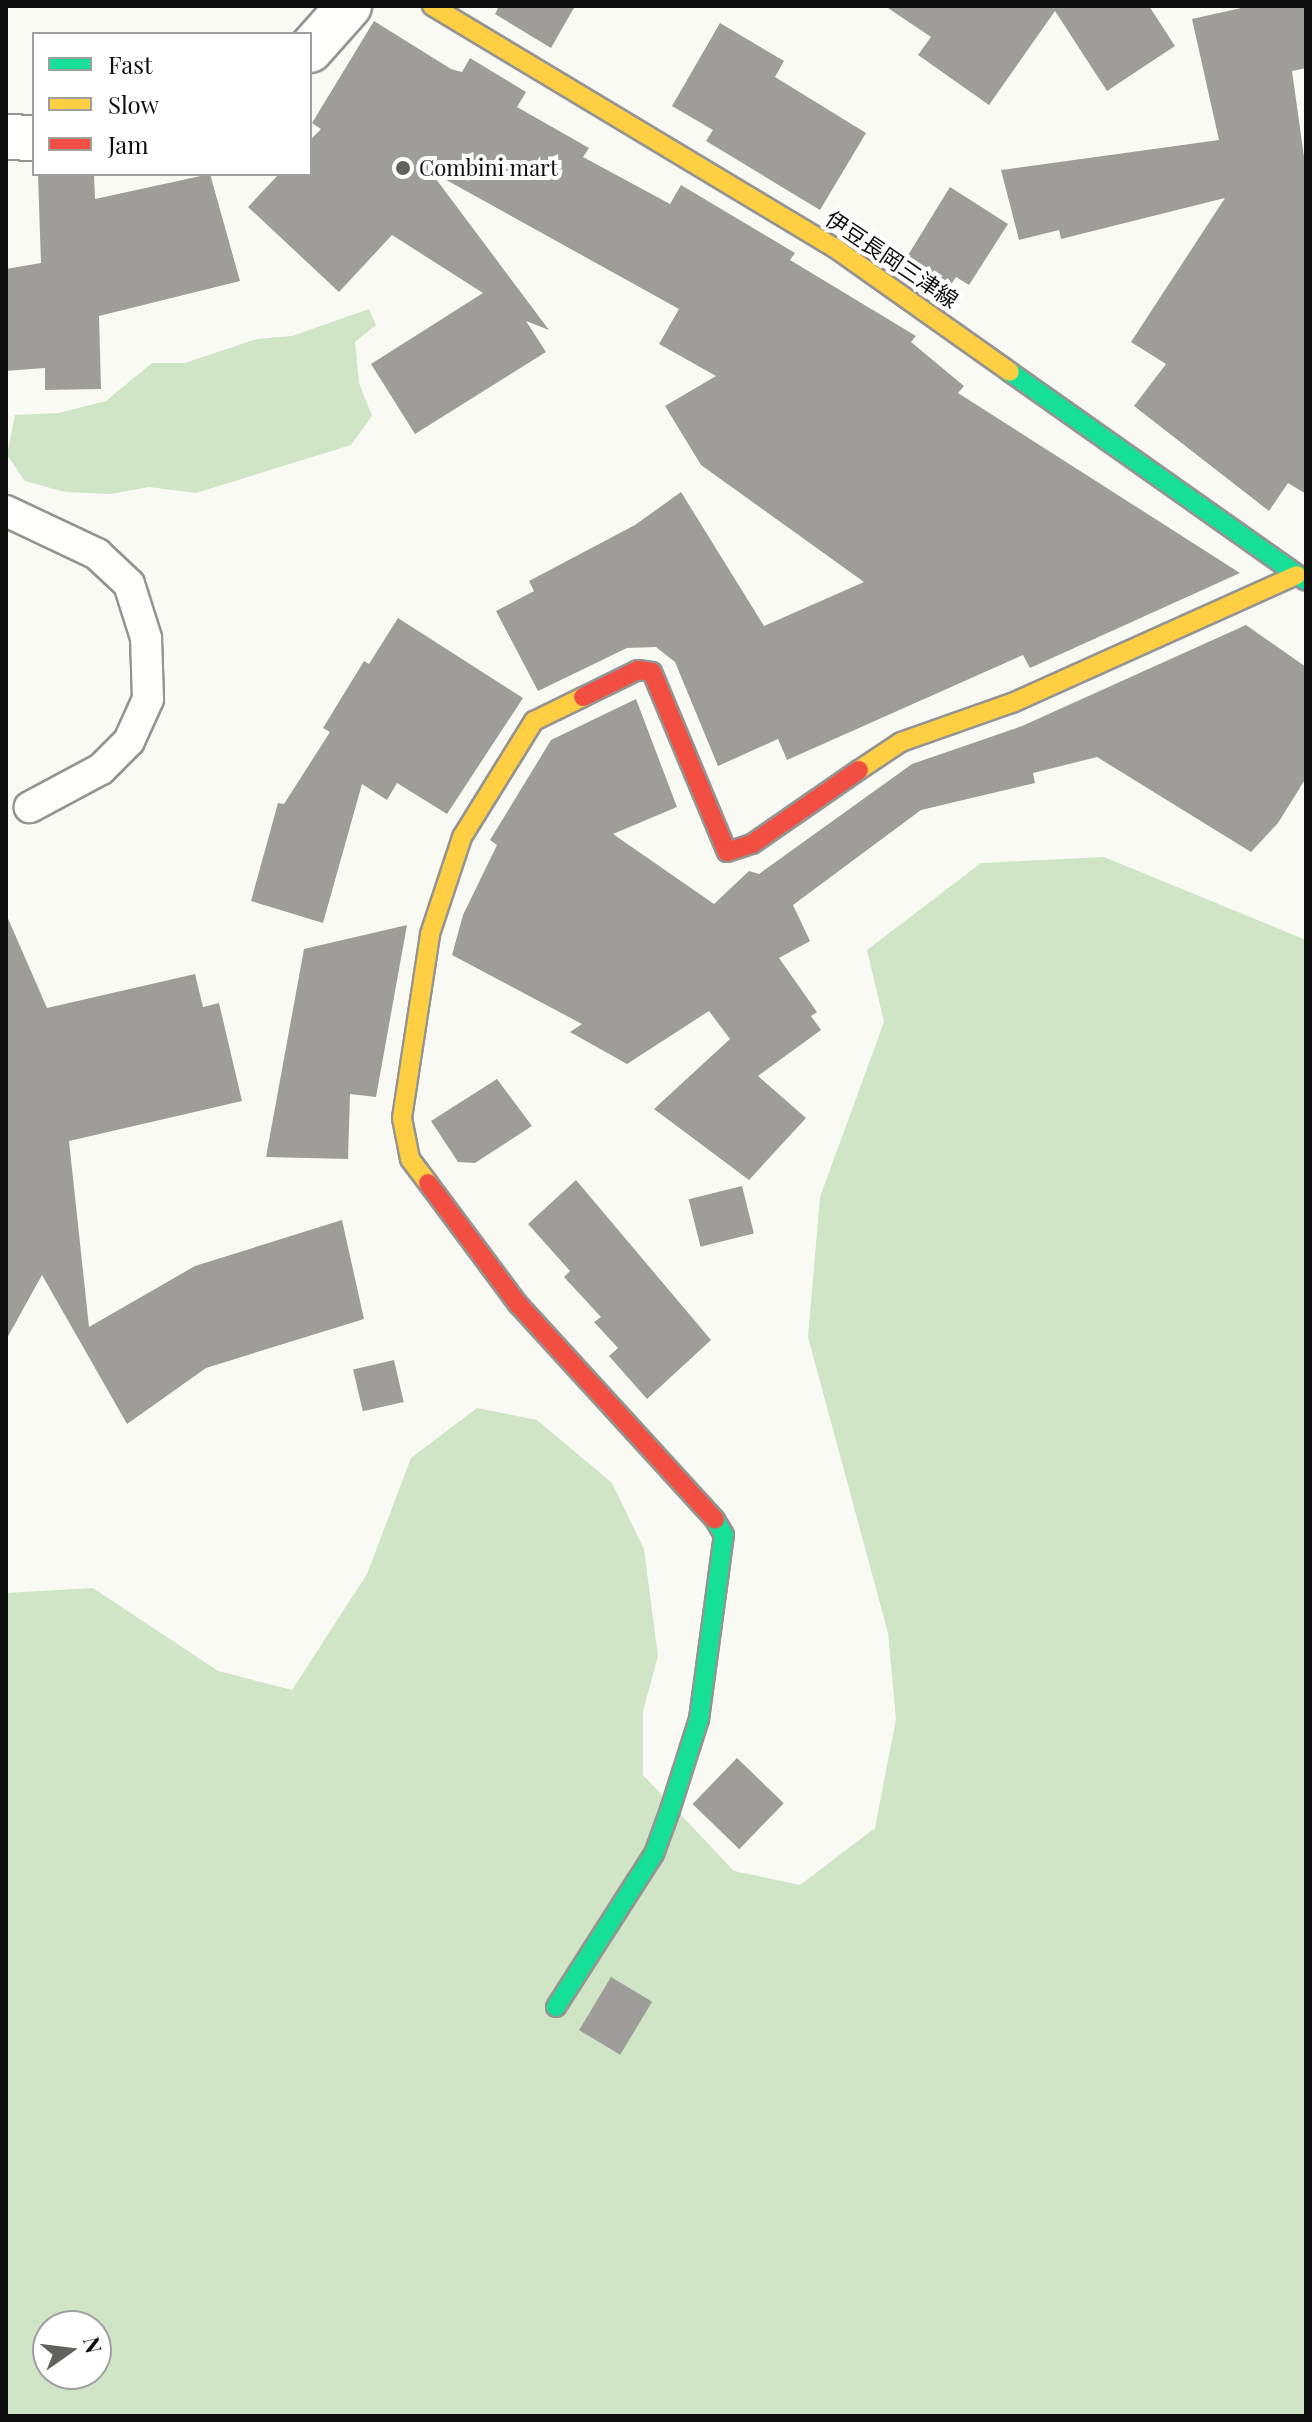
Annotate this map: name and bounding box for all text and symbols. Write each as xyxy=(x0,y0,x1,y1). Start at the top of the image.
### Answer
legend xyxy=(32,32,312,176)
text: Fast xyxy=(108,48,153,80)
text: Slow xyxy=(108,88,159,120)
text: Jam xyxy=(108,128,149,160)
place label: Combini mart xyxy=(419,155,558,181)
marker: Combini mart xyxy=(394,159,412,177)
street label: 伊豆長岡三津線 xyxy=(821,205,963,313)
north arrow xyxy=(32,2310,112,2390)
text: N xyxy=(77,2333,110,2356)

